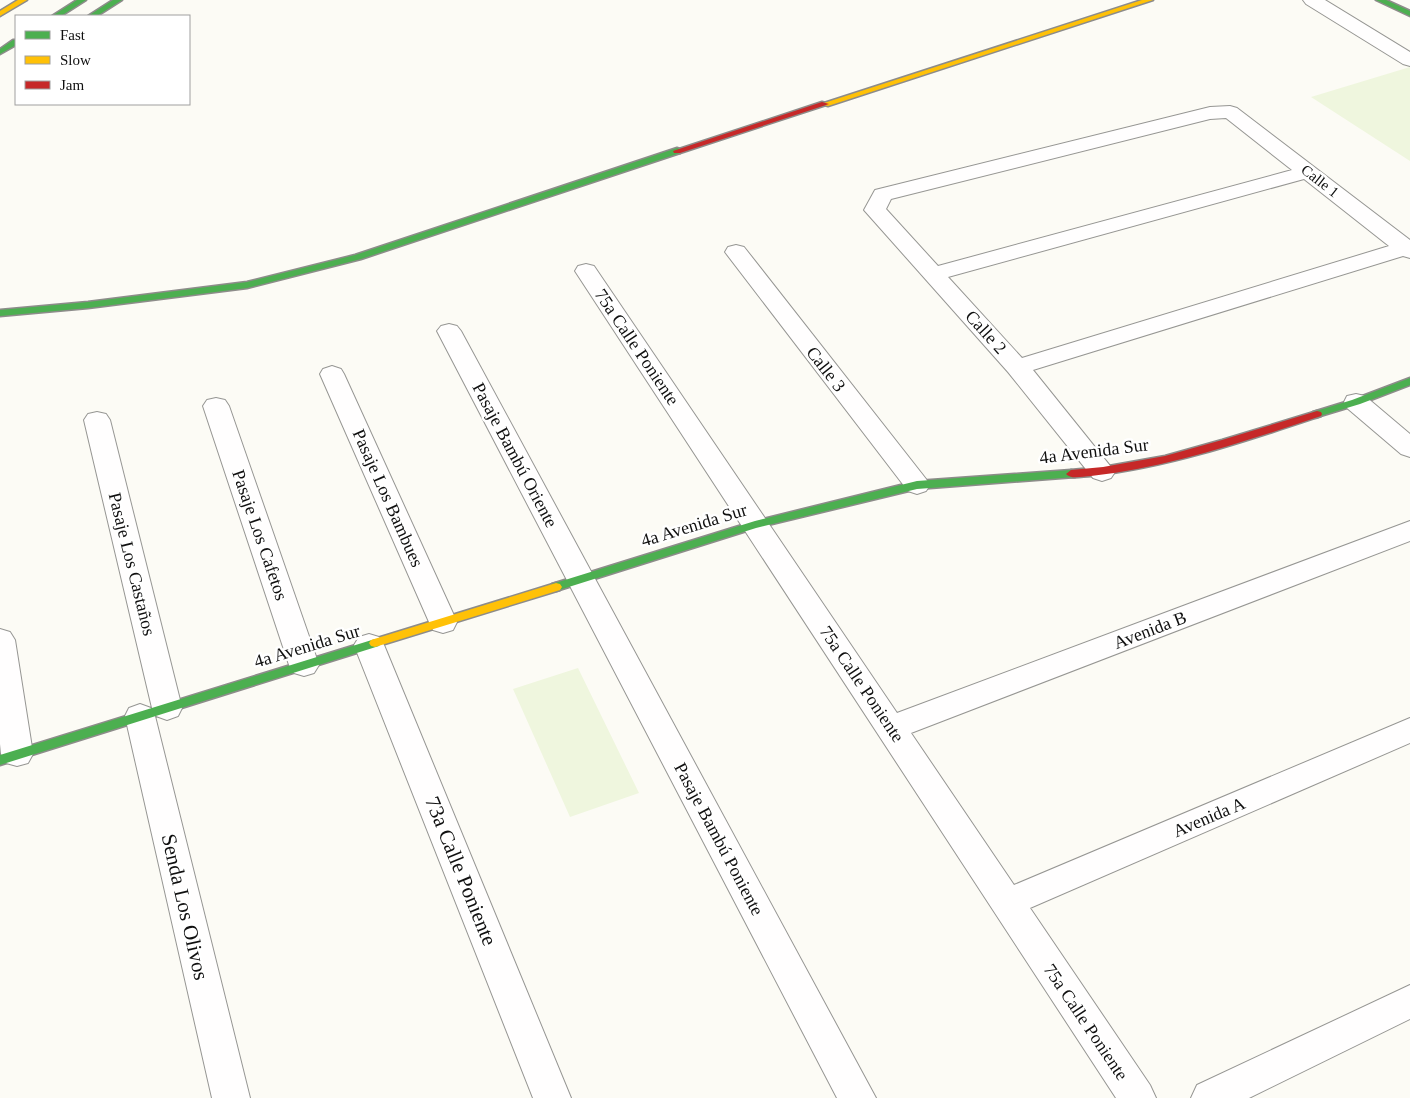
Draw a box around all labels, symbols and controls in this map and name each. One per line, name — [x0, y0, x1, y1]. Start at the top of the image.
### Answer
legend — [15, 15, 190, 105]
text: Fast — [60, 27, 86, 43]
text: Slow — [60, 52, 91, 68]
text: Jam — [60, 77, 84, 93]
street label: Calle 1 — [1298, 161, 1342, 201]
street label: 75a Calle Poniente — [591, 285, 683, 409]
street label: Calle 2 — [961, 306, 1011, 358]
street label: Calle 3 — [802, 343, 850, 395]
street label: Pasaje Bambú Oriente — [468, 379, 562, 531]
street label: Pasaje Los Bambues — [349, 426, 427, 570]
street label: 4a Avenida Sur — [1038, 434, 1150, 468]
street label: Pasaje Los Cafetos — [228, 467, 292, 603]
street label: Pasaje Los Castaños — [105, 490, 159, 638]
street label: 4a Avenida Sur — [639, 499, 749, 551]
street label: Avenida B — [1111, 607, 1189, 653]
street label: 4a Avenida Sur — [252, 620, 362, 672]
street label: 75a Calle Poniente — [816, 622, 908, 746]
street label: Pasaje Bambú Poniente — [670, 759, 768, 919]
street label: 73a Calle Poniente — [420, 793, 502, 949]
street label: Avenida A — [1170, 793, 1248, 841]
street label: Senda Los Olivos — [157, 832, 213, 982]
street label: 75a Calle Poniente — [1040, 960, 1132, 1084]

